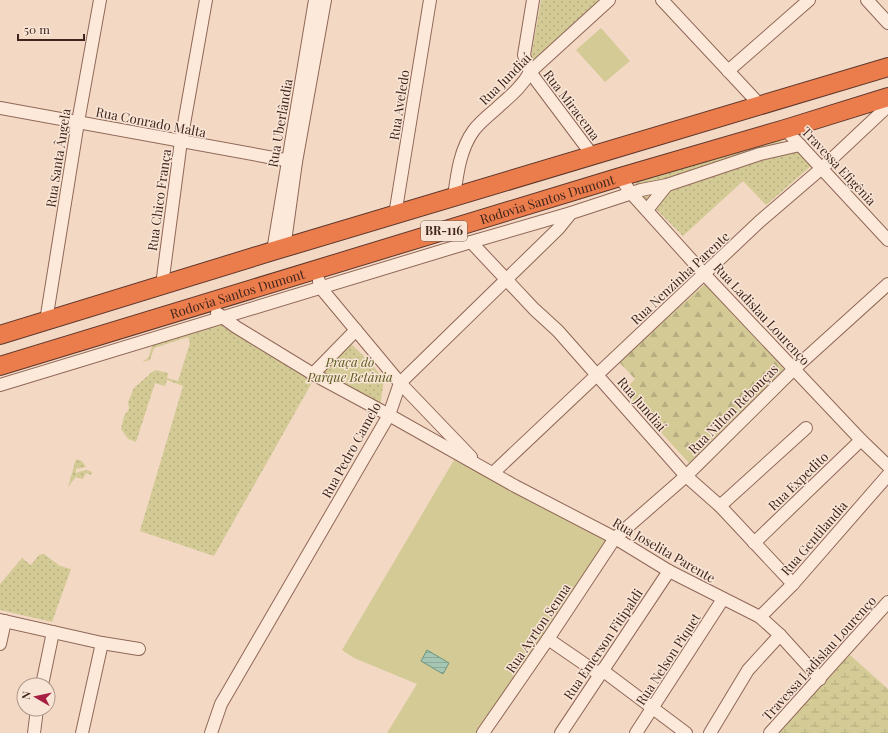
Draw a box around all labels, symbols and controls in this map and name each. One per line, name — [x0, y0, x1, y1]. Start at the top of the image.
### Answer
scale bar — [18, 16, 84, 42]
text: 50 m — [24, 21, 50, 37]
street label: Rua Jundiaí — [475, 49, 534, 108]
street label: Rua Miracema — [540, 66, 605, 144]
street label: Rua Aveledo — [385, 69, 412, 141]
street label: Rua Uberlândia — [263, 77, 296, 168]
street label: Rua Conrado Malta — [94, 102, 208, 141]
street label: Rua Santa Ângela — [41, 107, 74, 209]
street label: Travessa Efigênia — [799, 123, 881, 209]
street label: Rua Chico França — [143, 147, 174, 252]
street label: Rodovia Santos Dumont — [478, 170, 617, 227]
road number: BR-116 — [421, 221, 467, 241]
street label: Rua Nenzinha Parente — [627, 227, 733, 328]
street label: Rua Ladislau Lourenço — [711, 259, 814, 368]
street label: Rodovia Santos Dumont — [168, 265, 307, 322]
park label: Praça do Parque Betânia — [306, 353, 393, 385]
street label: Rua Nilton Rebouças — [684, 360, 781, 457]
street label: Rua Jundiaí — [614, 373, 671, 434]
street label: Rua Pedro Camelo — [317, 399, 384, 501]
street label: Rua Expedito — [764, 448, 831, 514]
street label: Rua Gentilandia — [777, 497, 851, 578]
street label: Rua Joselita Parente — [610, 513, 719, 586]
street label: Rua Ayrton Senna — [501, 579, 574, 676]
street label: Rua Emerson Fitipaldi — [559, 585, 646, 702]
street label: Travessa Ladislau Lourenço — [758, 592, 879, 724]
street label: Rua Nelson Piquet — [632, 609, 704, 708]
north arrow — [16, 677, 56, 717]
text: N — [18, 690, 34, 700]

